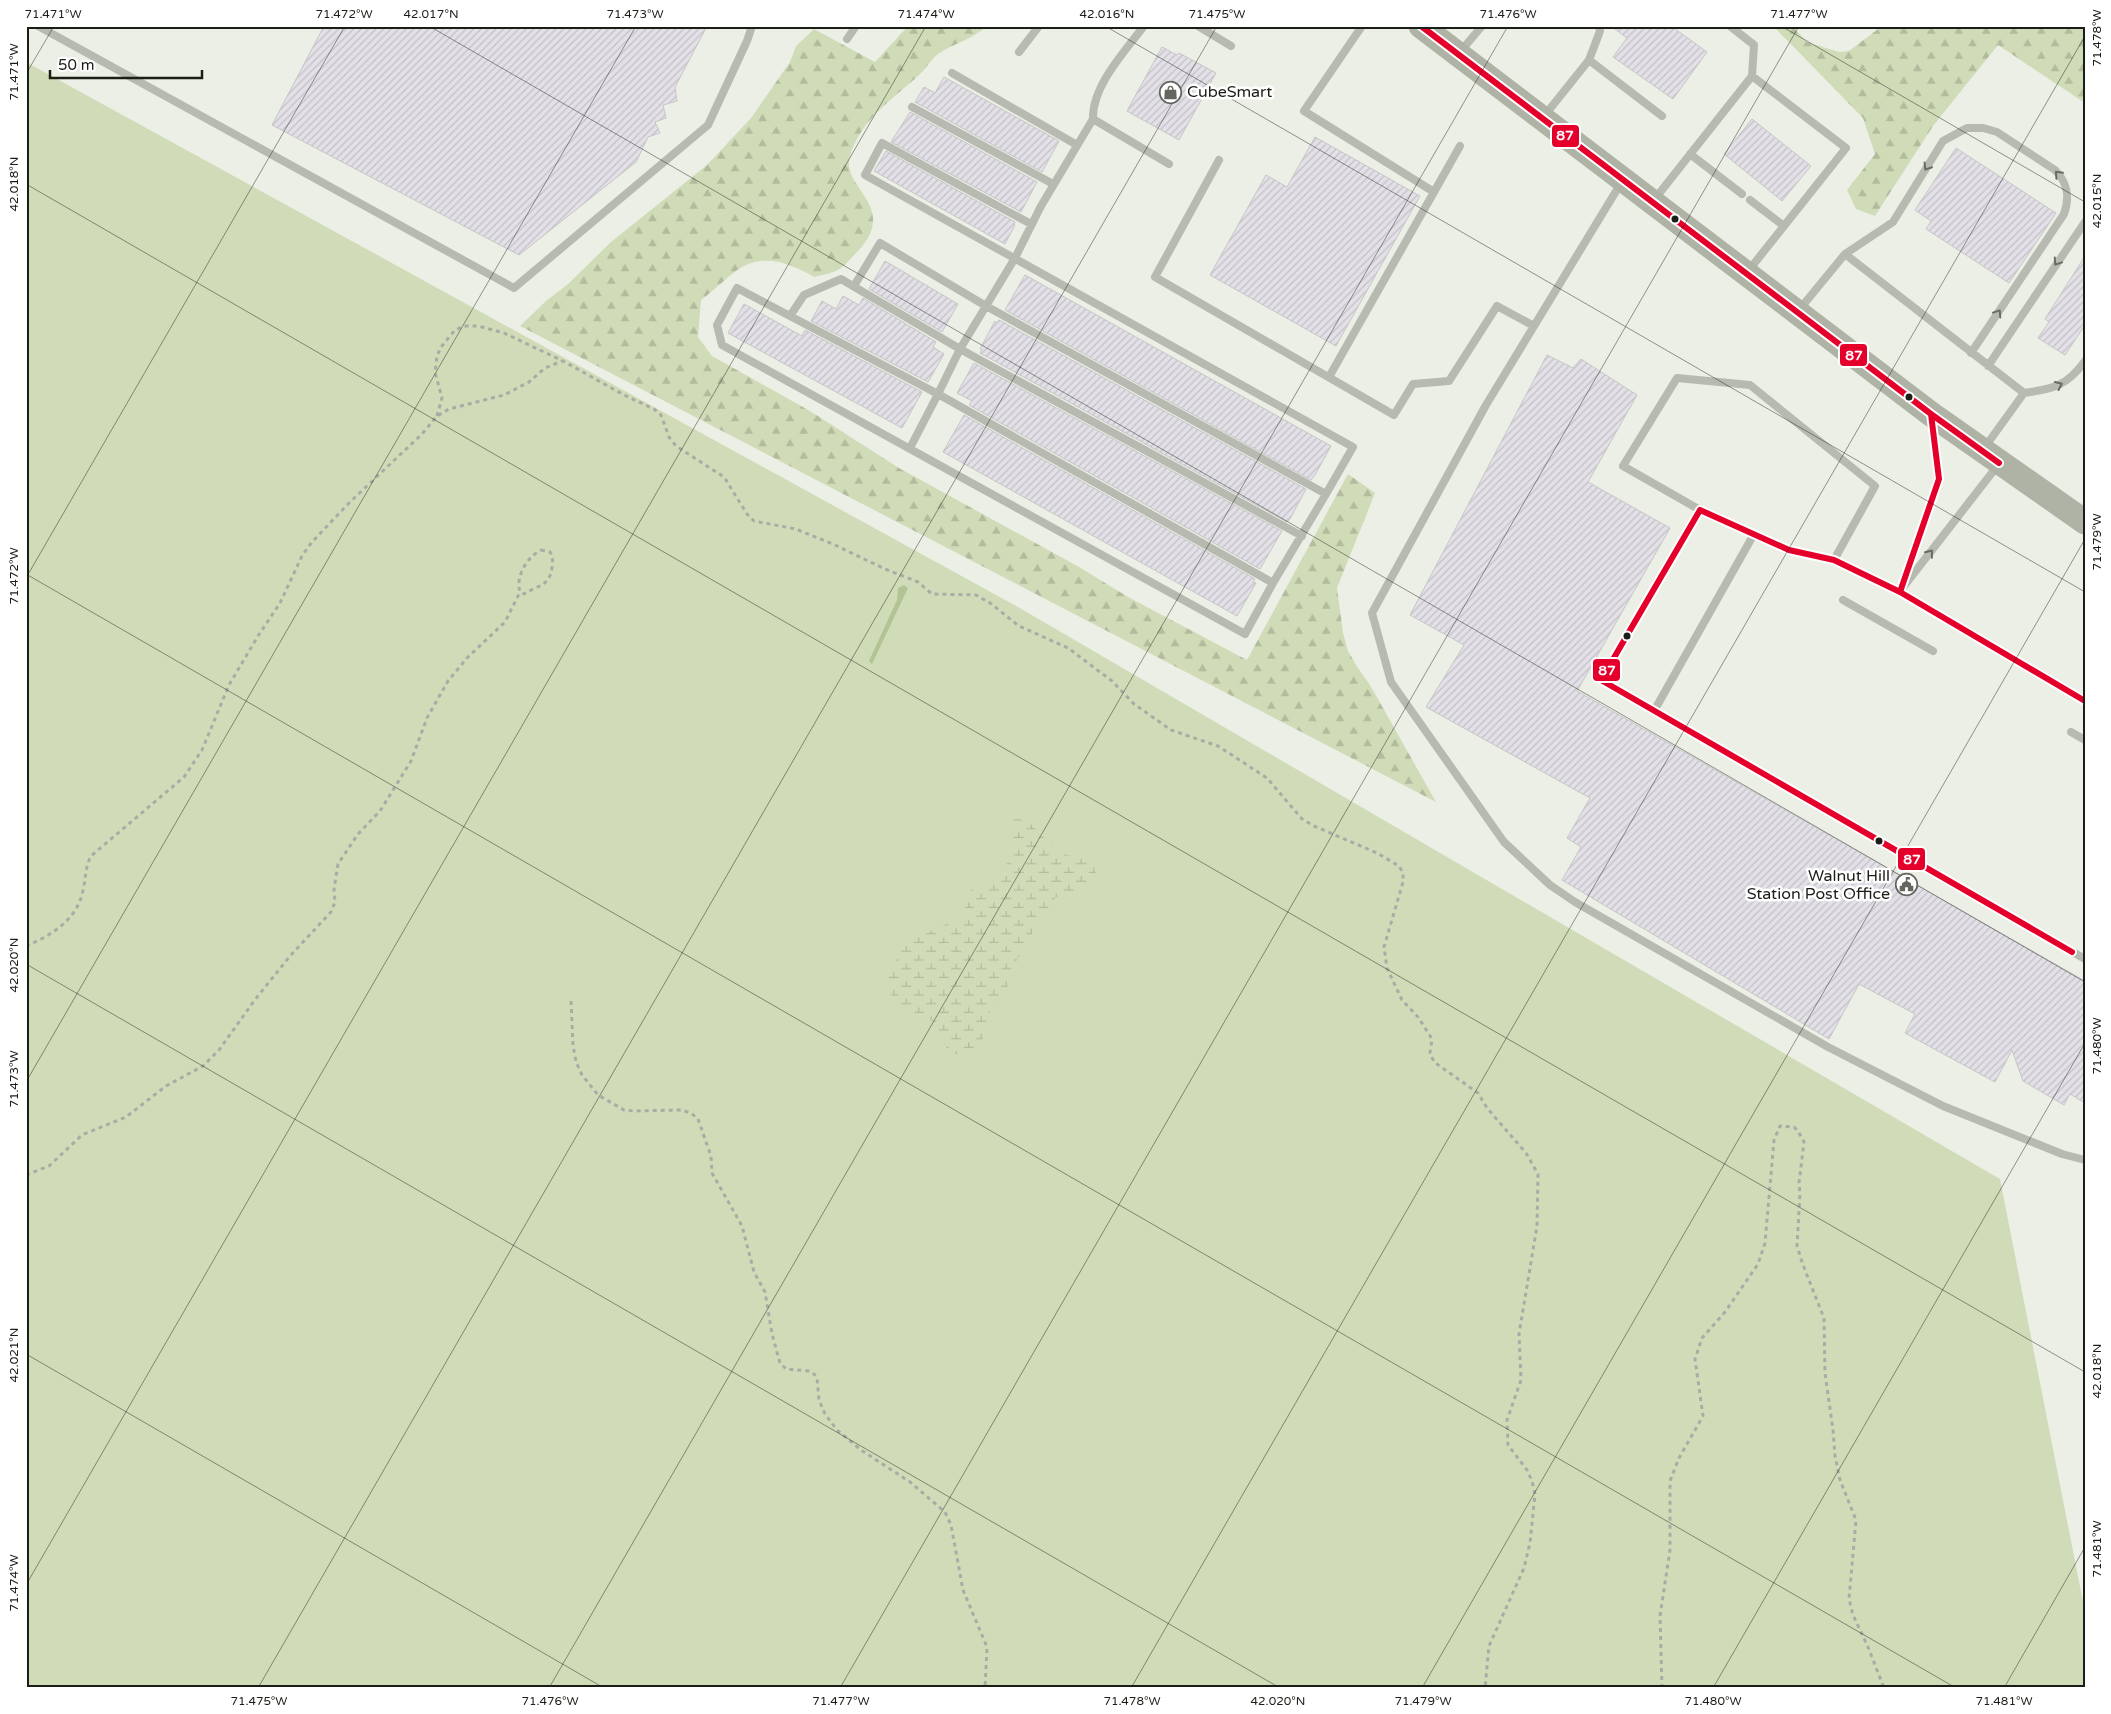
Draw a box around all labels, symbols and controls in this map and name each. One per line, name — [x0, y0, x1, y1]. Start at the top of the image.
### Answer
text: 71.471°W — [24, 7, 82, 21]
text: 71.472°W — [315, 7, 373, 21]
text: 42.017°N — [403, 7, 459, 21]
text: 71.473°W — [606, 7, 664, 21]
text: 71.474°W — [897, 7, 955, 21]
text: 42.016°N — [1080, 7, 1134, 21]
text: 71.475°W — [1189, 7, 1246, 21]
text: 71.476°W — [1479, 7, 1537, 21]
text: 71.477°W — [1770, 7, 1828, 21]
text: 71.478°W — [2090, 9, 2104, 67]
text: 71.471°W — [7, 43, 21, 101]
scale bar — [50, 48, 202, 80]
text: 50 m — [58, 56, 95, 74]
shop icon: CubeSmart — [1159, 80, 1183, 104]
place label: CubeSmart — [1187, 82, 1272, 102]
line badge: 87 — [1551, 124, 1580, 148]
text: 87 — [1556, 127, 1574, 144]
text: 42.018°N — [7, 157, 21, 211]
one-way arrow — [1923, 162, 1933, 171]
one-way arrow — [2054, 171, 2063, 180]
text: 42.015°N — [2090, 174, 2104, 228]
unlabelled marker — [1670, 214, 1680, 224]
one-way arrow — [2054, 256, 2063, 266]
one-way arrow — [1992, 309, 2001, 318]
line badge: 87 — [1839, 343, 1868, 367]
text: 87 — [1845, 347, 1863, 364]
one-way arrow — [2053, 381, 2062, 391]
unlabelled marker — [1904, 392, 1914, 402]
text: 71.479°W — [2090, 513, 2104, 571]
text: 71.472°W — [7, 547, 21, 605]
one-way arrow — [1924, 550, 1932, 559]
unlabelled marker — [1622, 631, 1632, 641]
line badge: 87 — [1592, 658, 1621, 682]
text: 87 — [1598, 662, 1616, 679]
unlabelled marker — [1874, 836, 1884, 846]
line badge: 87 — [1897, 847, 1926, 871]
text: 87 — [1903, 851, 1921, 868]
place label: Walnut Hill Station Post Office — [1747, 866, 1890, 904]
public building icon: Walnut Hill Station Post Office — [1894, 873, 1918, 897]
text: 42.020°N — [7, 938, 21, 992]
text: 71.480°W — [2090, 1017, 2104, 1075]
text: 71.473°W — [7, 1050, 21, 1108]
text: 42.021°N — [7, 1328, 21, 1382]
text: 42.018°N — [2090, 1344, 2104, 1398]
text: 71.481°W — [2090, 1520, 2104, 1578]
text: 71.474°W — [7, 1554, 21, 1612]
text: 71.475°W — [231, 1694, 288, 1708]
text: 71.476°W — [521, 1694, 579, 1708]
text: 71.477°W — [812, 1694, 870, 1708]
text: 71.478°W — [1103, 1694, 1161, 1708]
text: 42.020°N — [1251, 1694, 1305, 1708]
text: 71.479°W — [1394, 1694, 1452, 1708]
text: 71.480°W — [1684, 1694, 1742, 1708]
text: 71.481°W — [1975, 1694, 2033, 1708]

